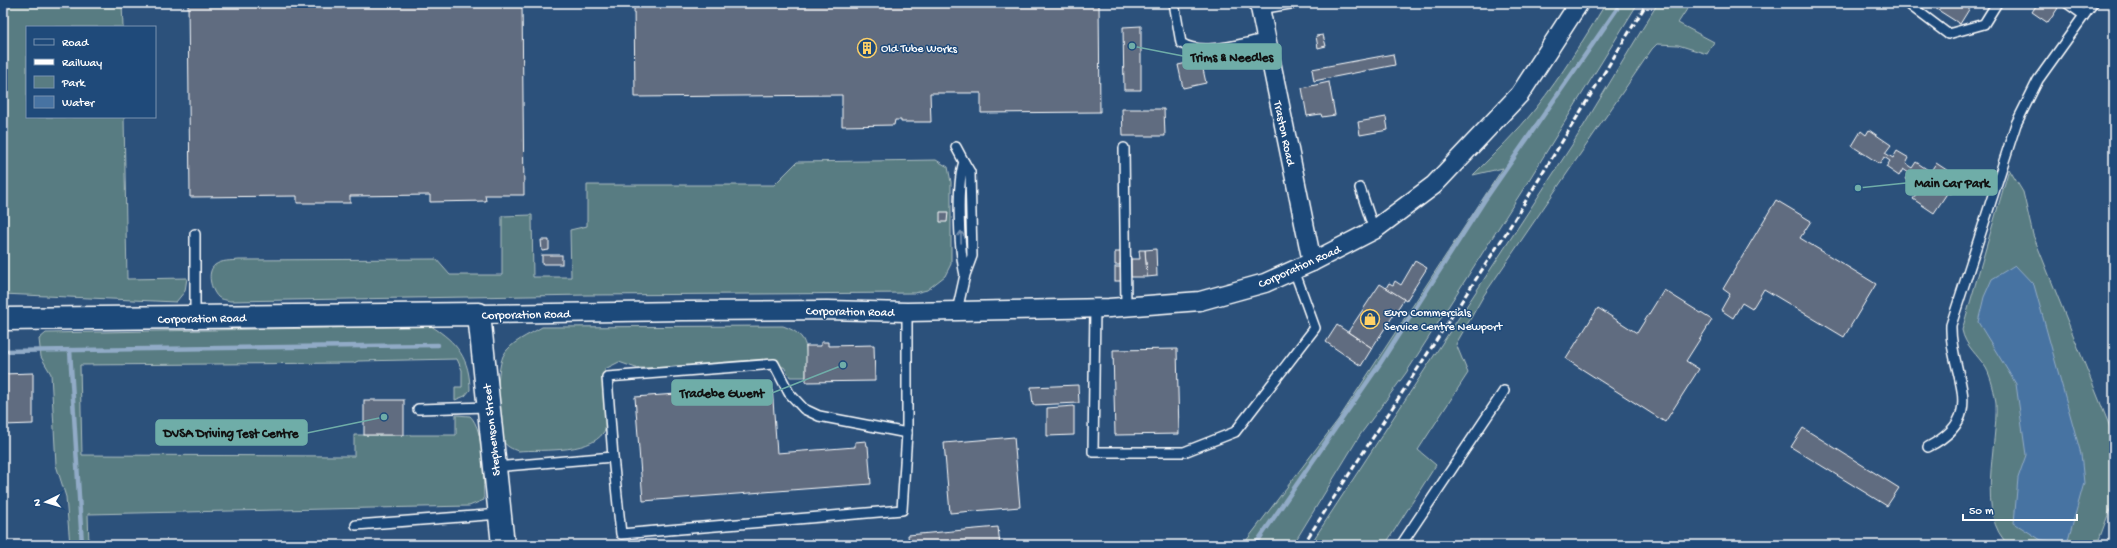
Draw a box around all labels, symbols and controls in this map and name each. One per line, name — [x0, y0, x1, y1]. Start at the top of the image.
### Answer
legend — [26, 26, 156, 118]
text: Road — [62, 37, 89, 51]
building icon: Old Tube Works — [856, 37, 878, 59]
place label: Old Tube Works — [881, 43, 957, 57]
callout: Trims & Needles — [1183, 44, 1281, 69]
text: Trims & Needles — [1190, 51, 1274, 66]
text: Railway — [62, 57, 102, 71]
text: Park — [61, 77, 87, 91]
text: Water — [62, 97, 96, 111]
street label: Traston Road — [1269, 99, 1297, 168]
callout: Main Car Park — [1906, 170, 1997, 195]
text: Main Car Park — [1914, 177, 1992, 192]
one-way arrow — [957, 231, 964, 244]
street label: Corporation Road — [1257, 243, 1344, 292]
street label: Corporation Road — [806, 305, 895, 321]
place label: Euro Commercials Service Centre Newport — [1384, 307, 1503, 335]
street label: Corporation Road — [482, 308, 571, 324]
shop icon: Euro Commercials Service Centre Newport — [1359, 308, 1381, 330]
street label: Corporation Road — [158, 312, 247, 328]
callout: Tradebe Gwent — [672, 380, 772, 405]
street label: Stephenson Street — [481, 382, 505, 476]
text: Tradebe Gwent — [679, 387, 766, 402]
callout: DVSA Driving Test Centre — [156, 420, 307, 445]
text: DVSA Driving Test Centre — [162, 427, 300, 442]
north arrow — [26, 482, 66, 522]
scale bar — [1963, 496, 2077, 522]
text: N — [32, 499, 44, 507]
text: 50 m — [1969, 505, 1994, 519]

